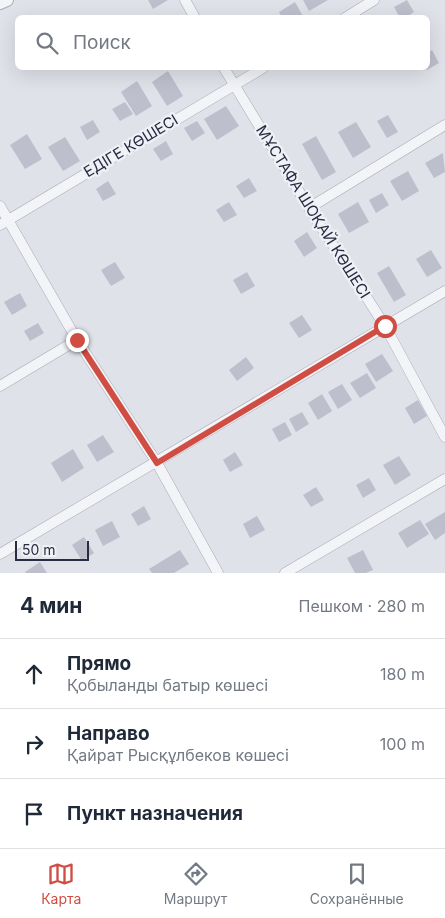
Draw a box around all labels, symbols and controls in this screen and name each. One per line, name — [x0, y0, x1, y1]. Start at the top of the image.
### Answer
search box — [15, 15, 430, 70]
icon: search — [33, 29, 61, 57]
text: Поиск — [73, 31, 131, 54]
street label: ЕДІГЕ КӨШЕСІ — [80, 110, 181, 181]
street label: МҰСТАФА ШОҚАЙ КӨШЕСІ — [252, 122, 375, 302]
route start — [374, 315, 397, 338]
route end — [66, 329, 89, 352]
scale bar — [15, 538, 89, 561]
text: 50 m — [22, 541, 56, 558]
text: 4 мин — [20, 593, 82, 618]
text: Пешком · 280 m — [299, 596, 425, 616]
text: Прямо — [67, 652, 131, 675]
icon: ahead — [20, 660, 48, 688]
text: 180 m — [380, 664, 425, 684]
text: Қобыланды батыр көшесі — [67, 675, 268, 695]
text: Направо — [67, 722, 150, 745]
icon: right — [20, 730, 48, 758]
text: 100 m — [380, 734, 425, 754]
text: Қайрат Рысқұлбеков көшесі — [67, 745, 289, 765]
icon: arrive — [20, 800, 48, 828]
text: Пункт назначения — [67, 802, 243, 825]
tab: Карта — [41, 860, 81, 907]
tab: Маршрут — [164, 860, 227, 907]
tab: Сохранённые — [310, 860, 404, 907]

